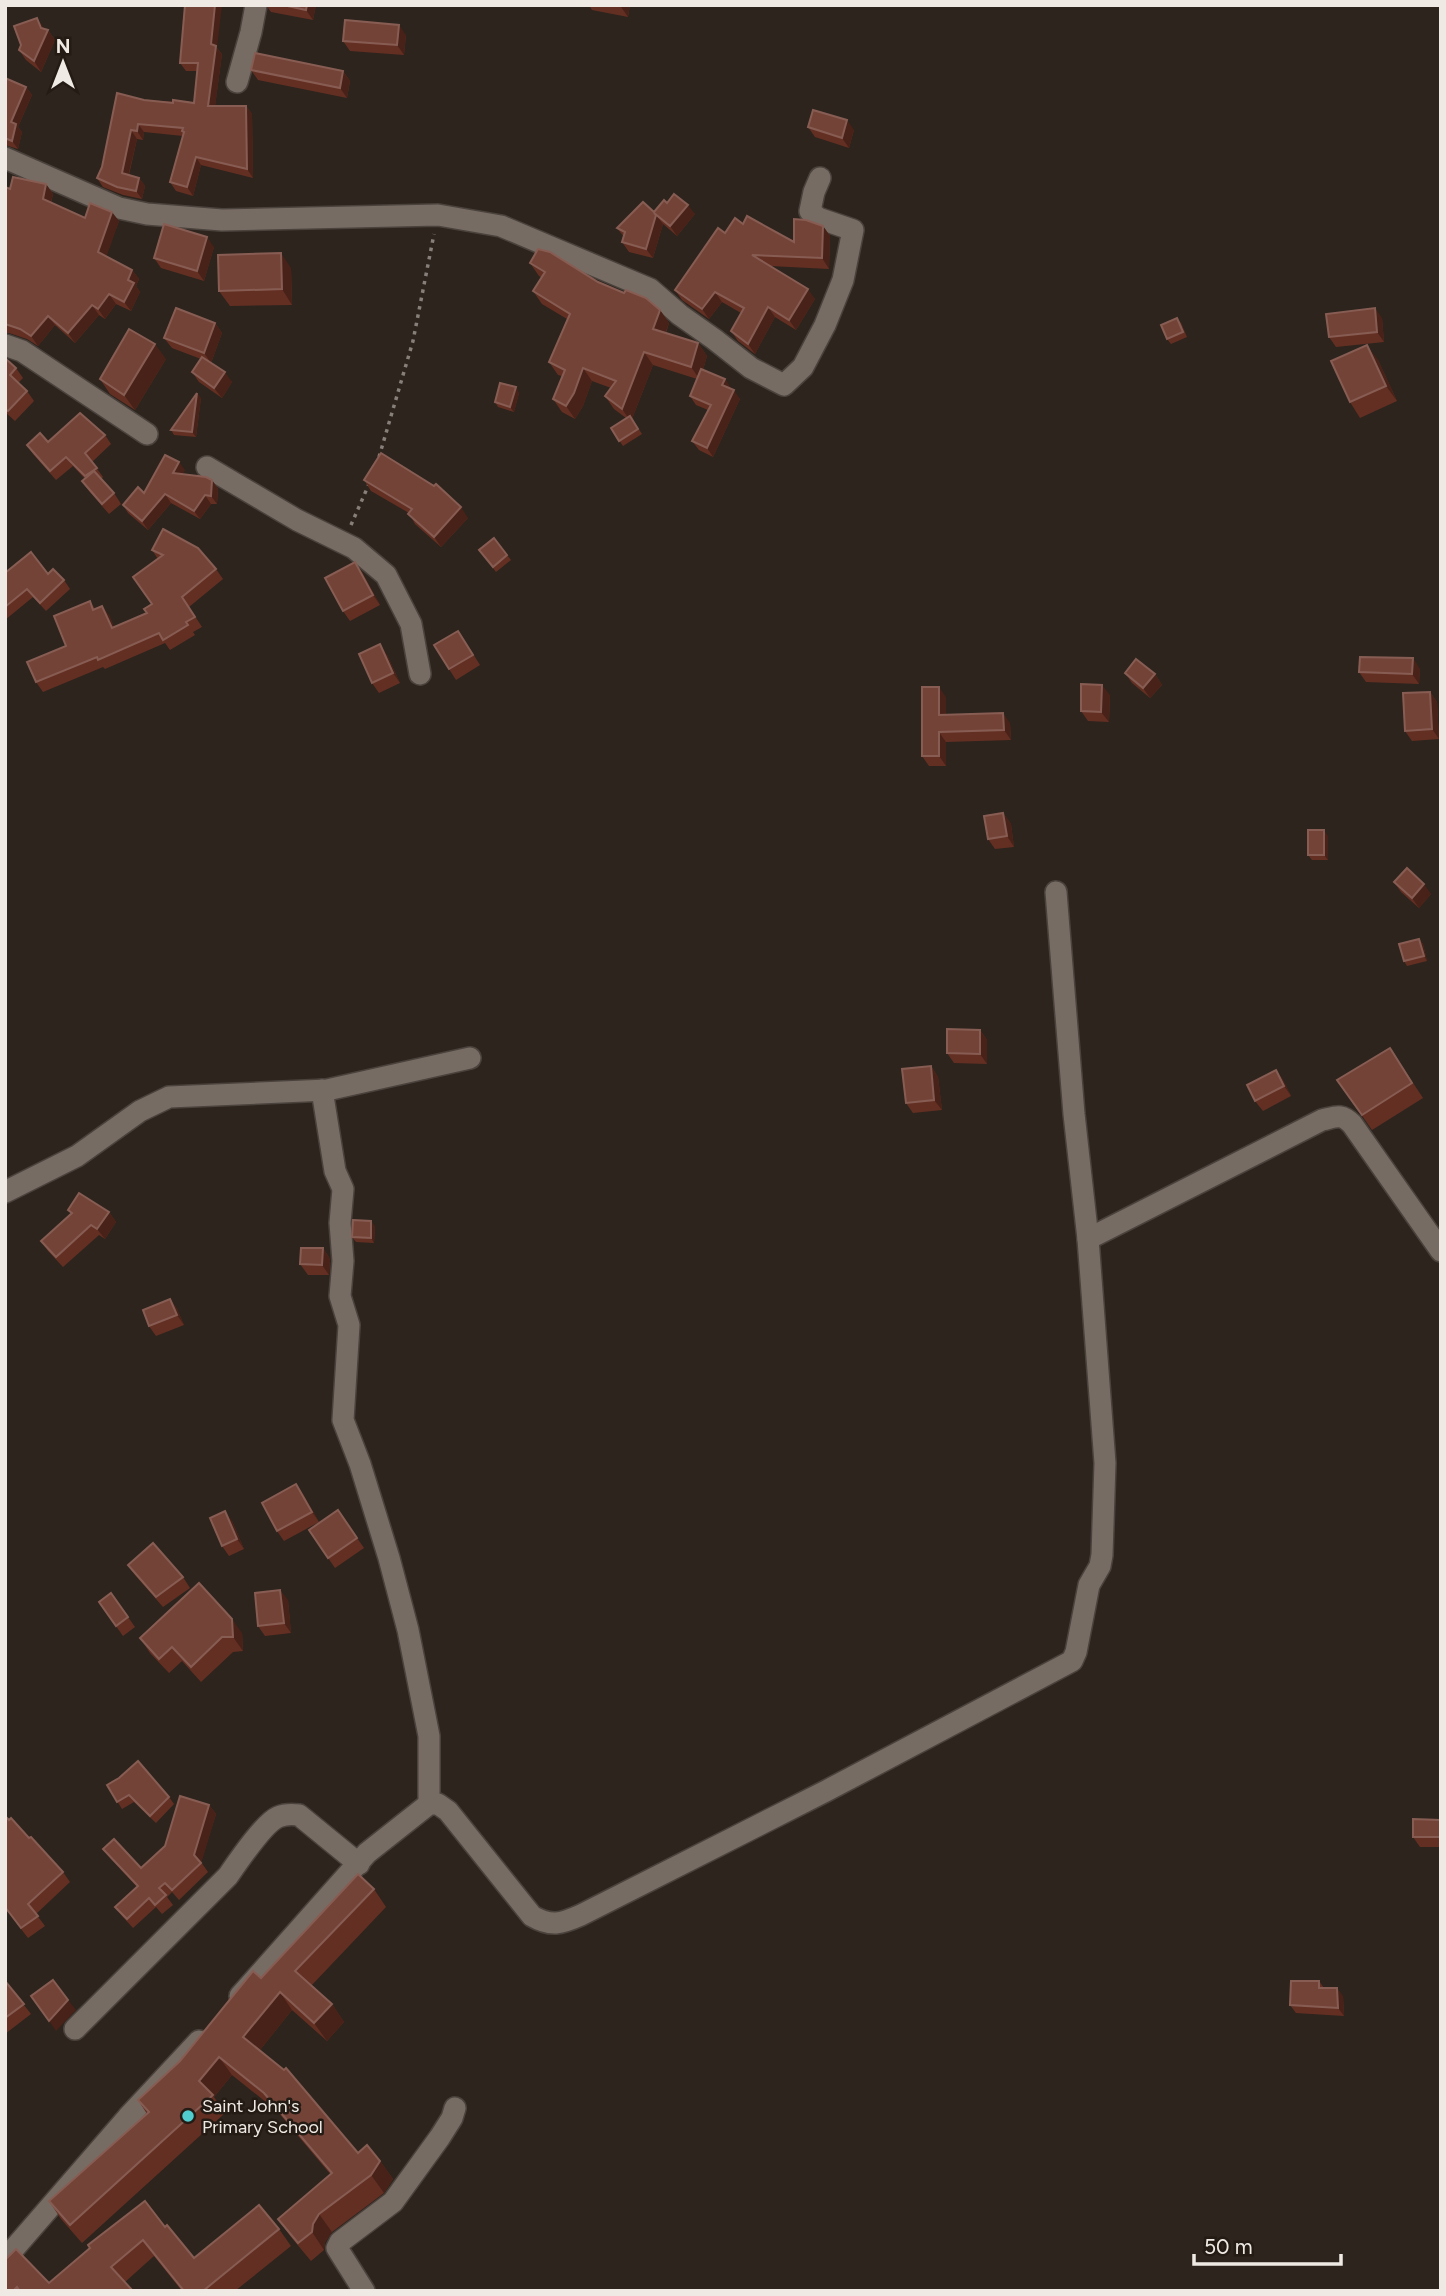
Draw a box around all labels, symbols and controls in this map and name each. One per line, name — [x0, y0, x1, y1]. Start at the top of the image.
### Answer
north arrow — [28, 28, 98, 98]
text: N — [56, 35, 70, 58]
place label: Saint John's Primary School — [202, 2095, 323, 2138]
marker: Saint John's Primary School — [180, 2108, 196, 2124]
scale bar — [1194, 2222, 1341, 2266]
text: 50 m — [1204, 2234, 1253, 2259]

